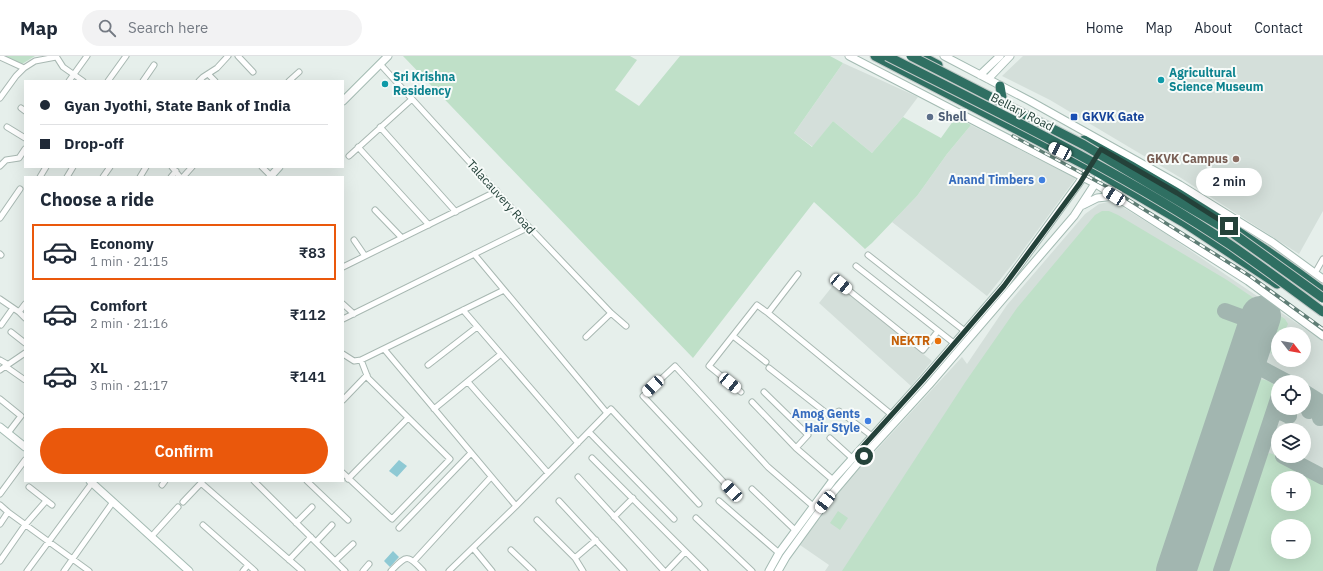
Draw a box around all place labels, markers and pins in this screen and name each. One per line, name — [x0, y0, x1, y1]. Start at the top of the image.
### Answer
place label: Agricultural Science Museum — [1169, 65, 1263, 94]
place label: Sri Krishna Residency — [393, 69, 455, 98]
marker: Agricultural Science Museum — [1156, 75, 1166, 85]
marker: Sri Krishna Residency — [380, 79, 390, 89]
place label: Shell — [938, 109, 967, 124]
place label: GKVK Gate — [1082, 109, 1145, 124]
marker: Shell — [925, 112, 935, 122]
marker: GKVK Gate — [1069, 112, 1079, 122]
place label: GKVK Campus — [1146, 151, 1228, 166]
marker: GKVK Campus — [1231, 154, 1241, 164]
place label: Anand Timbers — [948, 172, 1034, 187]
marker: Anand Timbers — [1037, 175, 1047, 185]
place label: NEKTR — [891, 333, 930, 348]
marker: NEKTR — [933, 336, 943, 346]
place label: Amog Gents Hair Style — [792, 406, 860, 435]
marker: Amog Gents Hair Style — [863, 416, 873, 426]

